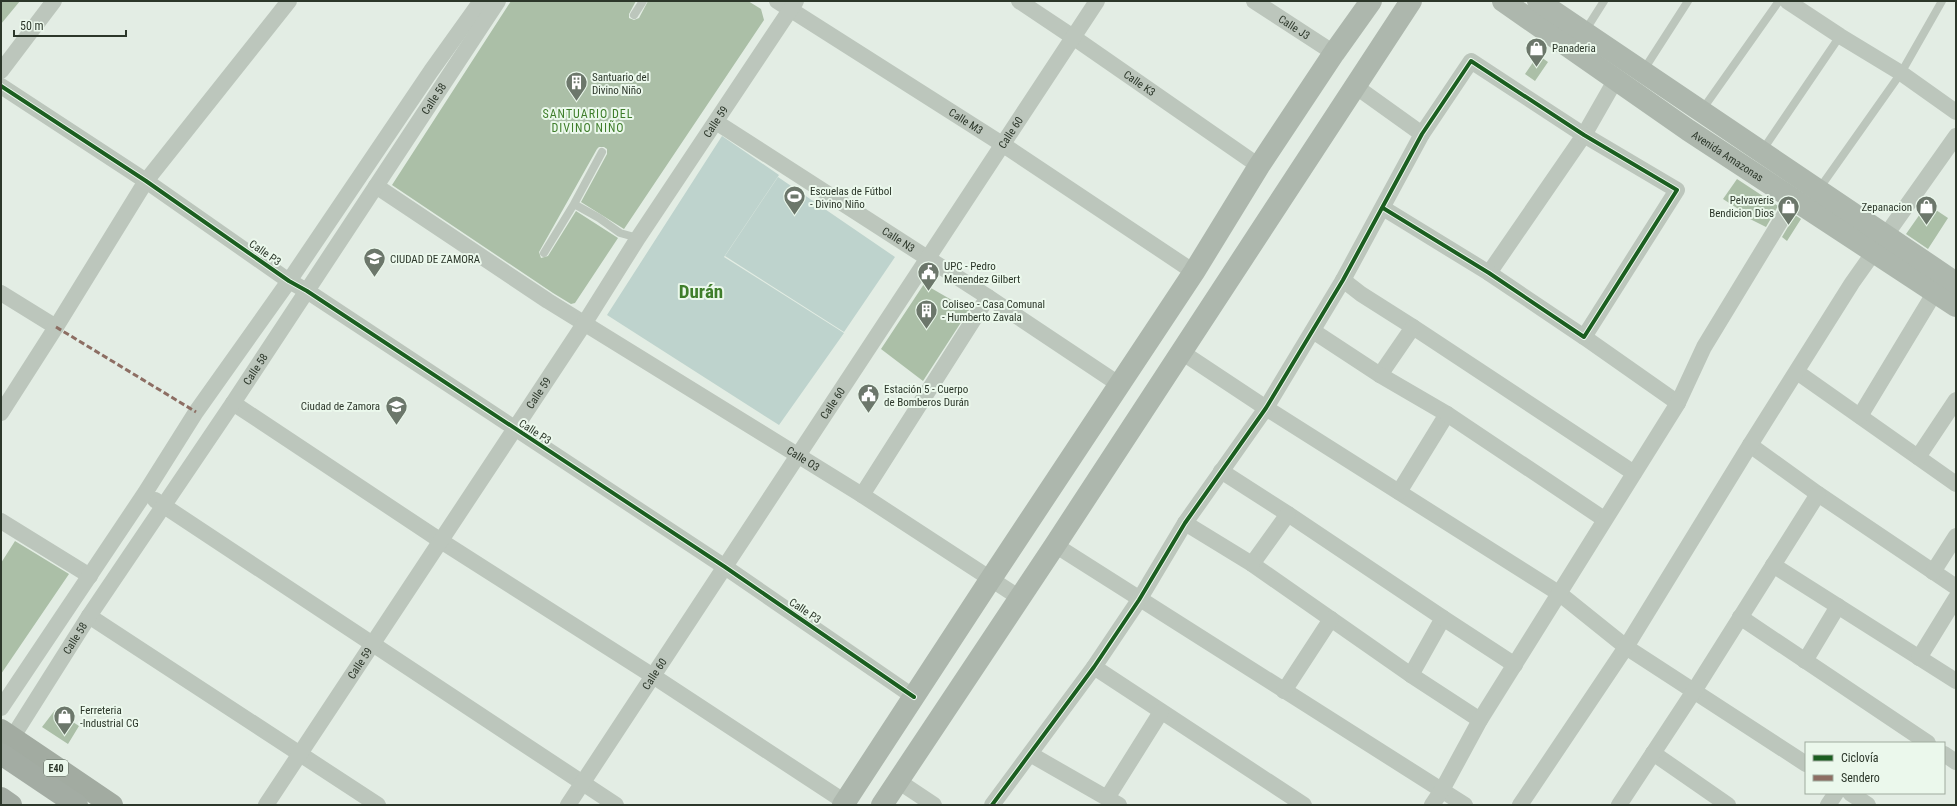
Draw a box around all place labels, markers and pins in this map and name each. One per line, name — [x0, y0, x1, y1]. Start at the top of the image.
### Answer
shop icon: Panaderia — [1523, 35, 1549, 68]
place label: Panaderia — [1552, 42, 1596, 55]
building icon: Santuario del Divino Niño — [564, 70, 590, 103]
place label: Santuario del Divino Niño — [592, 71, 649, 97]
sports icon: Escuelas de Fútbol - Divino Niño — [781, 184, 807, 217]
place label: Escuelas de Fútbol - Divino Niño — [810, 185, 892, 211]
shop icon: Pelvaveris Bendicion Dios — [1776, 193, 1802, 226]
place label: Pelvaveris Bendicion Dios — [1709, 194, 1774, 220]
shop icon: Zepanacion — [1914, 194, 1940, 227]
place label: Zepanacion — [1861, 201, 1912, 214]
school or university icon: CIUDAD DE ZAMORA — [361, 246, 387, 279]
place label: CIUDAD DE ZAMORA — [390, 253, 481, 266]
public building icon: UPC - Pedro Menendez Gilbert — [915, 259, 941, 292]
place label: UPC - Pedro Menendez Gilbert — [944, 260, 1020, 286]
building icon: Coliseo - Casa Comunal - Humberto Zavala — [913, 297, 939, 330]
place label: Coliseo - Casa Comunal - Humberto Zavala — [942, 298, 1045, 324]
public building icon: Estación 5 - Cuerpo de Bomberos Durán — [856, 382, 882, 415]
place label: Estación 5 - Cuerpo de Bomberos Durán — [884, 383, 969, 409]
school or university icon: Ciudad de Zamora — [383, 393, 409, 426]
place label: Ciudad de Zamora — [301, 400, 380, 413]
shop icon: Ferreteria -Industrial CG — [51, 703, 77, 736]
place label: Ferreteria -Industrial CG — [80, 704, 139, 730]

